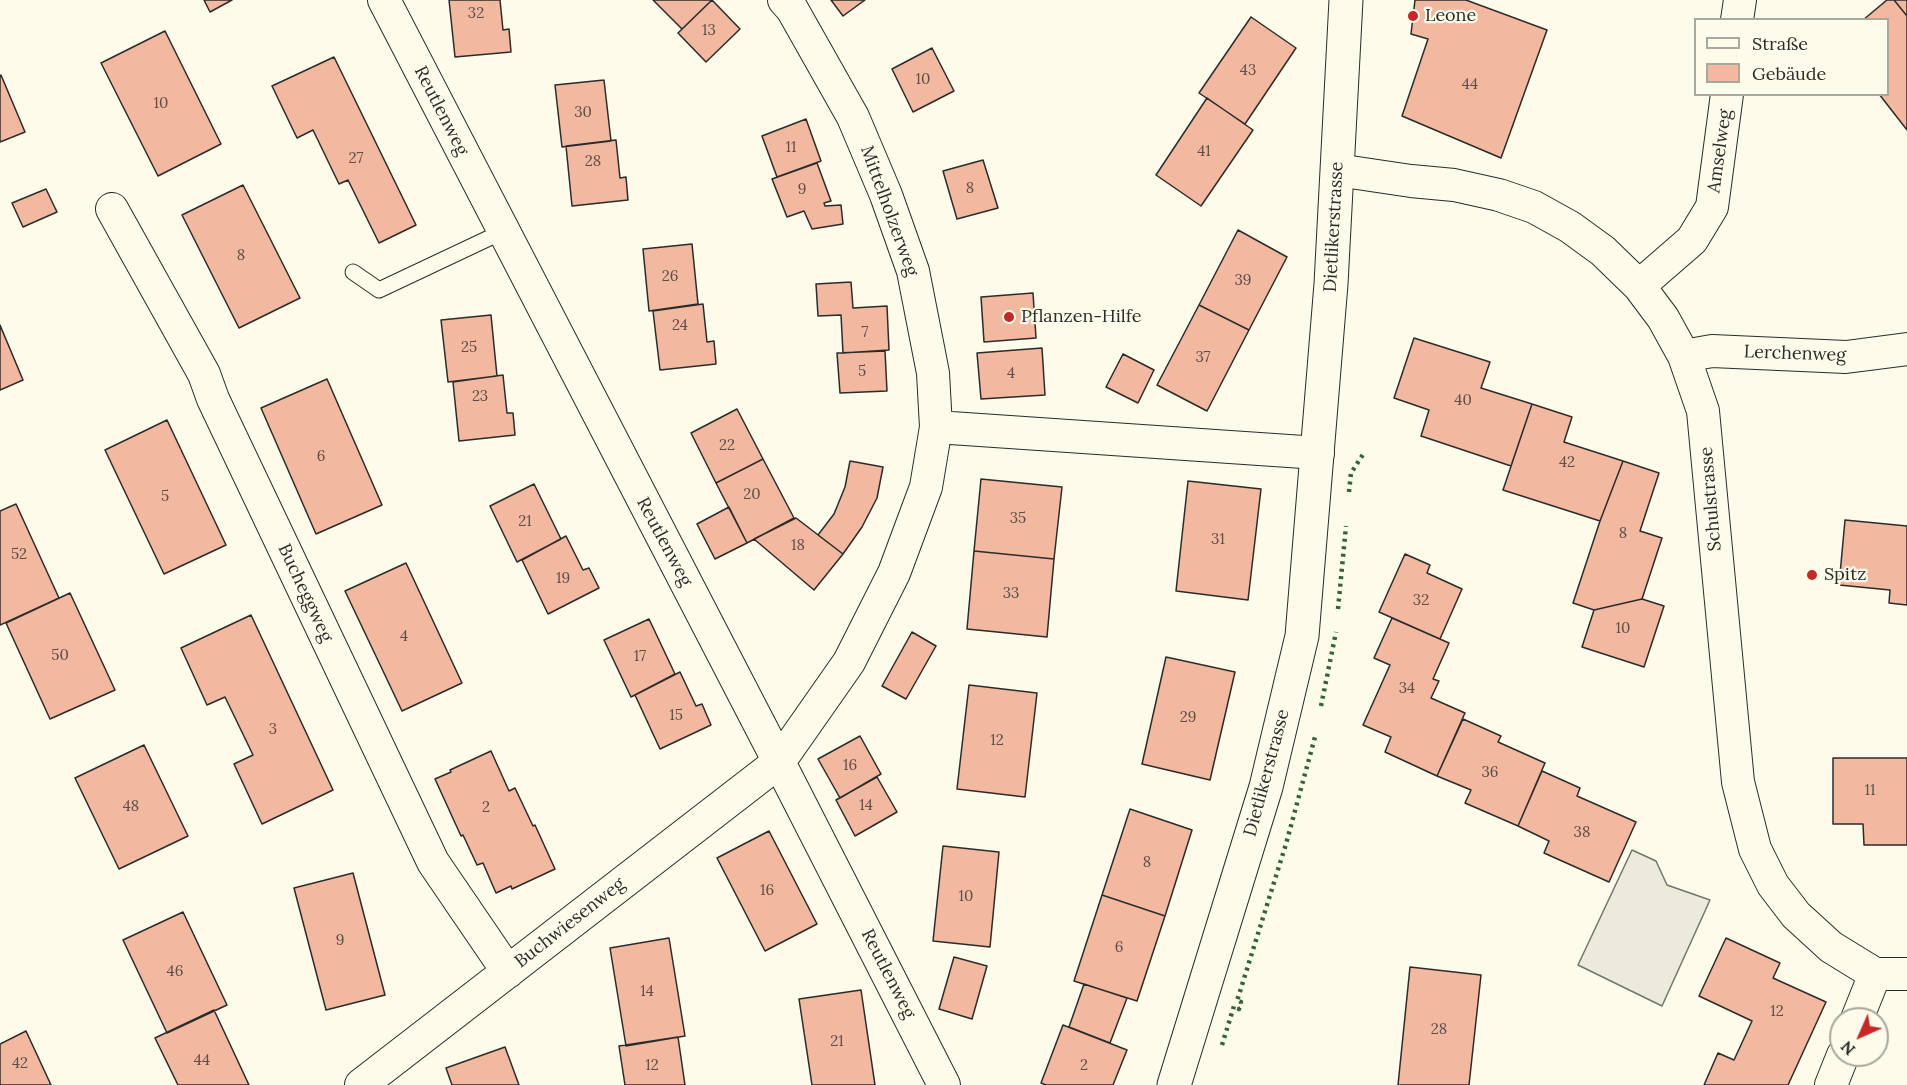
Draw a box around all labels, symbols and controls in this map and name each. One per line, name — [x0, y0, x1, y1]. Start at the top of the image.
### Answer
house number: 32 — [468, 5, 484, 23]
place label: Leone — [1425, 5, 1476, 27]
marker: Leone — [1406, 9, 1420, 23]
legend — [1694, 18, 1889, 96]
house number: 13 — [702, 22, 716, 40]
text: Straße — [1752, 32, 1808, 55]
house number: 43 — [1240, 62, 1256, 80]
text: Gebäude — [1752, 62, 1826, 85]
street label: Reutlenweg — [409, 63, 473, 159]
house number: 10 — [916, 71, 930, 89]
house number: 44 — [1462, 76, 1478, 94]
house number: 10 — [154, 95, 168, 113]
house number: 30 — [574, 104, 592, 122]
street label: Amselweg — [1703, 108, 1737, 194]
house number: 11 — [786, 139, 796, 157]
street label: Mittelholzerweg — [855, 143, 923, 279]
house number: 41 — [1197, 143, 1211, 161]
house number: 27 — [349, 150, 363, 168]
house number: 28 — [585, 153, 601, 171]
street label: Dietlikerstrasse — [1320, 161, 1348, 293]
house number: 8 — [966, 180, 974, 198]
house number: 9 — [798, 181, 806, 199]
house number: 8 — [237, 247, 245, 265]
house number: 26 — [662, 268, 678, 286]
house number: 39 — [1234, 272, 1252, 290]
place label: Pflanzen-Hilfe — [1021, 306, 1141, 328]
marker: Pflanzen-Hilfe — [1002, 310, 1016, 324]
house number: 24 — [672, 317, 688, 335]
house number: 7 — [862, 324, 868, 342]
house number: 25 — [461, 339, 477, 357]
street label: Lerchenweg — [1743, 341, 1847, 367]
house number: 37 — [1196, 349, 1210, 367]
house number: 5 — [858, 363, 866, 381]
house number: 4 — [1007, 365, 1015, 383]
house number: 23 — [472, 388, 488, 406]
house number: 40 — [1454, 392, 1472, 410]
house number: 22 — [719, 437, 735, 455]
street label: Schulstrasse — [1696, 446, 1726, 552]
house number: 6 — [317, 448, 325, 466]
house number: 42 — [1559, 454, 1575, 472]
house number: 20 — [743, 486, 761, 504]
house number: 5 — [161, 488, 169, 506]
street label: Reutlenweg — [631, 494, 697, 590]
house number: 35 — [1010, 510, 1026, 528]
house number: 21 — [518, 513, 532, 531]
house number: 8 — [1619, 525, 1627, 543]
house number: 31 — [1211, 531, 1225, 549]
house number: 18 — [791, 537, 805, 555]
street label: Bucheggweg — [273, 540, 337, 646]
house number: 52 — [11, 546, 27, 564]
place label: Spitz — [1824, 564, 1866, 586]
marker: Spitz — [1805, 568, 1819, 582]
house number: 19 — [556, 570, 570, 588]
house number: 33 — [1003, 585, 1019, 603]
house number: 32 — [1413, 592, 1429, 610]
house number: 10 — [1616, 620, 1630, 638]
house number: 4 — [400, 628, 408, 646]
house number: 50 — [51, 647, 69, 665]
house number: 17 — [634, 648, 646, 666]
house number: 34 — [1399, 680, 1415, 698]
house number: 15 — [669, 707, 683, 725]
street label: Dietlikerstrasse — [1240, 707, 1294, 839]
house number: 29 — [1180, 709, 1196, 727]
house number: 3 — [269, 721, 277, 739]
house number: 12 — [990, 732, 1004, 750]
house number: 16 — [843, 757, 857, 775]
house number: 36 — [1481, 764, 1499, 782]
house number: 11 — [1865, 782, 1875, 800]
house number: 14 — [859, 797, 873, 815]
house number: 48 — [123, 798, 139, 816]
house number: 2 — [482, 799, 490, 817]
house number: 38 — [1574, 824, 1590, 842]
house number: 8 — [1143, 854, 1151, 872]
street label: Buchwiesenweg — [511, 873, 629, 973]
house number: 16 — [760, 882, 774, 900]
house number: 10 — [959, 888, 973, 906]
street label: Reutlenweg — [856, 926, 920, 1022]
house number: 9 — [336, 932, 344, 950]
house number: 6 — [1115, 939, 1123, 957]
house number: 46 — [167, 963, 183, 981]
house number: 14 — [640, 983, 654, 1001]
house number: 12 — [1770, 1003, 1784, 1021]
north arrow — [1829, 1007, 1889, 1067]
house number: 28 — [1431, 1021, 1447, 1039]
house number: 21 — [830, 1033, 844, 1051]
text: N — [1836, 1037, 1859, 1060]
house number: 44 — [194, 1052, 210, 1070]
house number: 42 — [12, 1055, 28, 1073]
house number: 12 — [645, 1057, 659, 1075]
house number: 2 — [1080, 1057, 1088, 1075]

